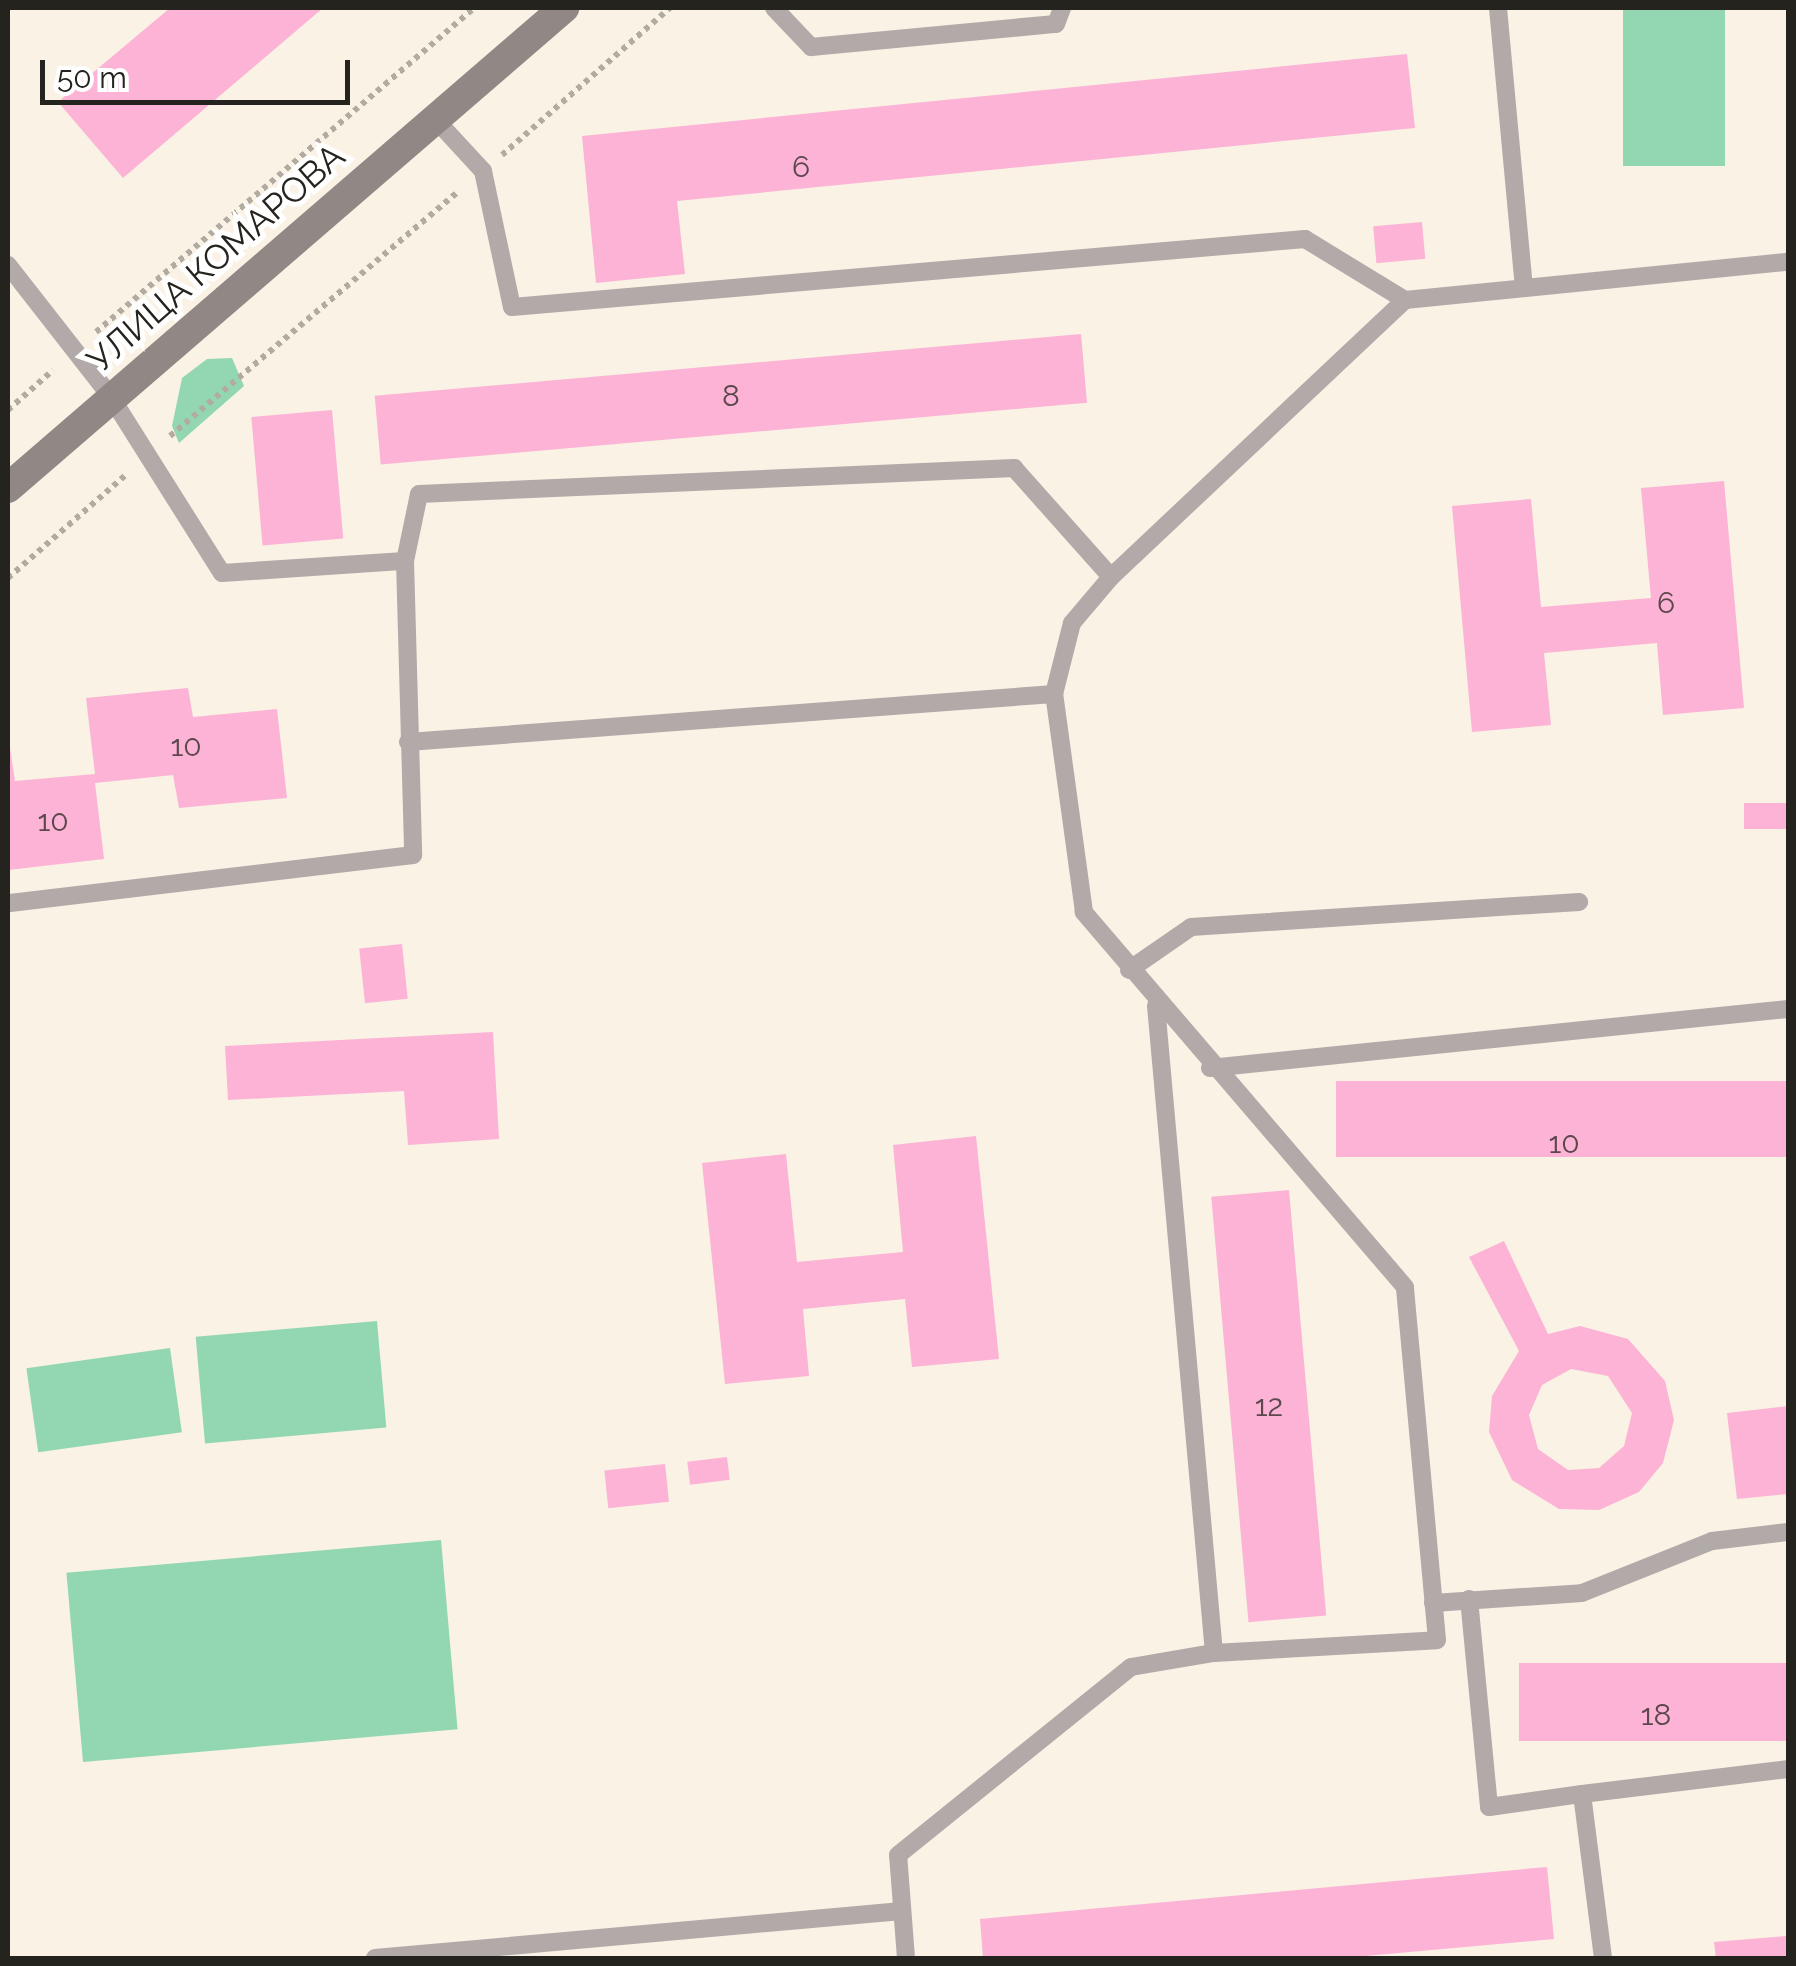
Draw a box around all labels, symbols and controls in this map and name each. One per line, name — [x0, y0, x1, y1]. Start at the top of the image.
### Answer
scale bar — [45, 40, 355, 102]
text: 50 m — [57, 60, 127, 95]
street label: УЛИЦА КОМАРОВА — [79, 135, 353, 381]
house number: 6 — [792, 149, 810, 185]
house number: 8 — [722, 378, 740, 414]
house number: 6 — [1657, 585, 1675, 621]
house number: 10 — [170, 728, 202, 764]
house number: 10 — [37, 803, 69, 839]
house number: 10 — [1548, 1125, 1580, 1161]
house number: 12 — [1255, 1388, 1283, 1424]
house number: 18 — [1641, 1697, 1671, 1733]

